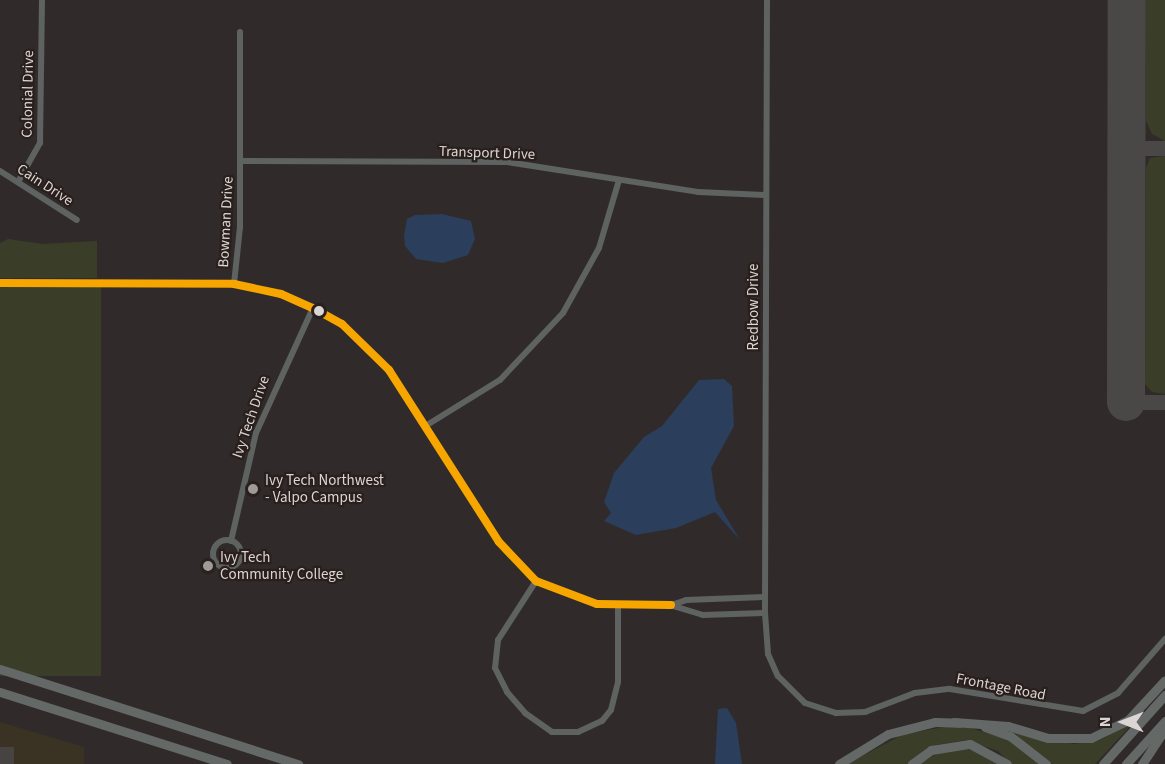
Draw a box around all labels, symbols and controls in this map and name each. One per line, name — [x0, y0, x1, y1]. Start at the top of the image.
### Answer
street label: Colonial Drive — [18, 50, 38, 138]
street label: Transport Drive — [438, 142, 536, 164]
street label: Cain Drive — [13, 160, 77, 210]
street label: Bowman Drive — [215, 176, 237, 268]
street label: Redbow Drive — [745, 264, 763, 350]
unlabelled marker — [313, 305, 325, 317]
street label: Ivy Tech Drive — [228, 373, 274, 461]
place label: Ivy Tech Northwest - Valpo Campus — [265, 471, 384, 506]
marker: Ivy Tech Northwest - Valpo Campus — [246, 482, 260, 496]
place label: Ivy Tech Community College — [220, 548, 343, 583]
marker: Ivy Tech Community College — [201, 559, 215, 573]
street label: Frontage Road — [955, 670, 1047, 704]
north arrow — [1093, 692, 1153, 752]
text: N — [1094, 717, 1116, 727]

